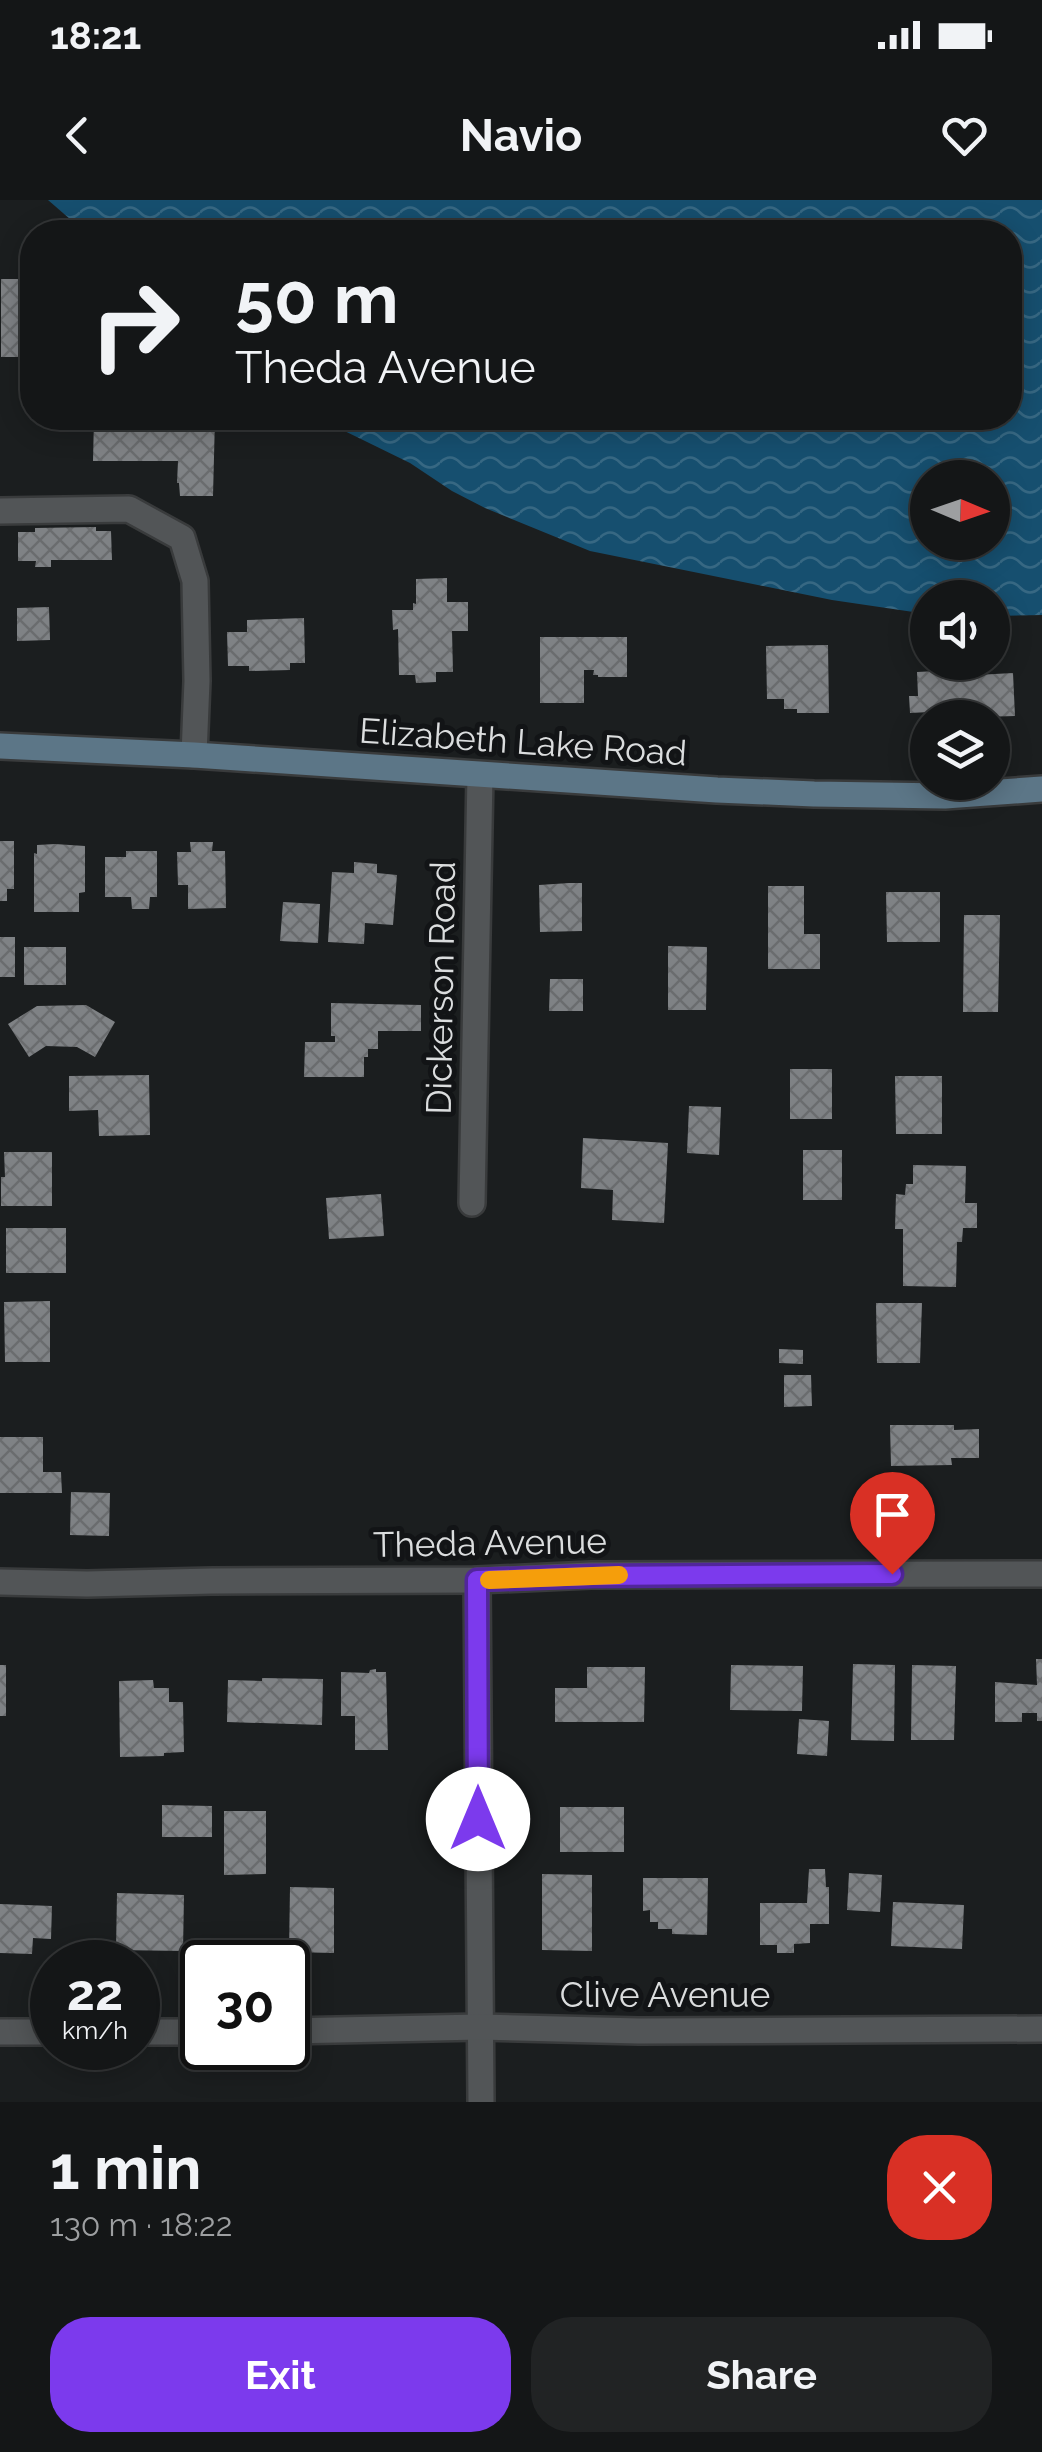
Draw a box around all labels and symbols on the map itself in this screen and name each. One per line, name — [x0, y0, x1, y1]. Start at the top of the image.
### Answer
north arrow — [910, 460, 1010, 560]
street label: Elizabeth Lake Road — [358, 710, 688, 773]
street label: Dickerson Road — [418, 861, 463, 1115]
pin — [850, 1472, 935, 1575]
street label: Theda Avenue — [373, 1520, 607, 1565]
position arrow — [426, 1767, 530, 1871]
speed limit sign: 30 — [180, 1940, 310, 2070]
street label: Clive Avenue — [560, 1974, 770, 2015]

